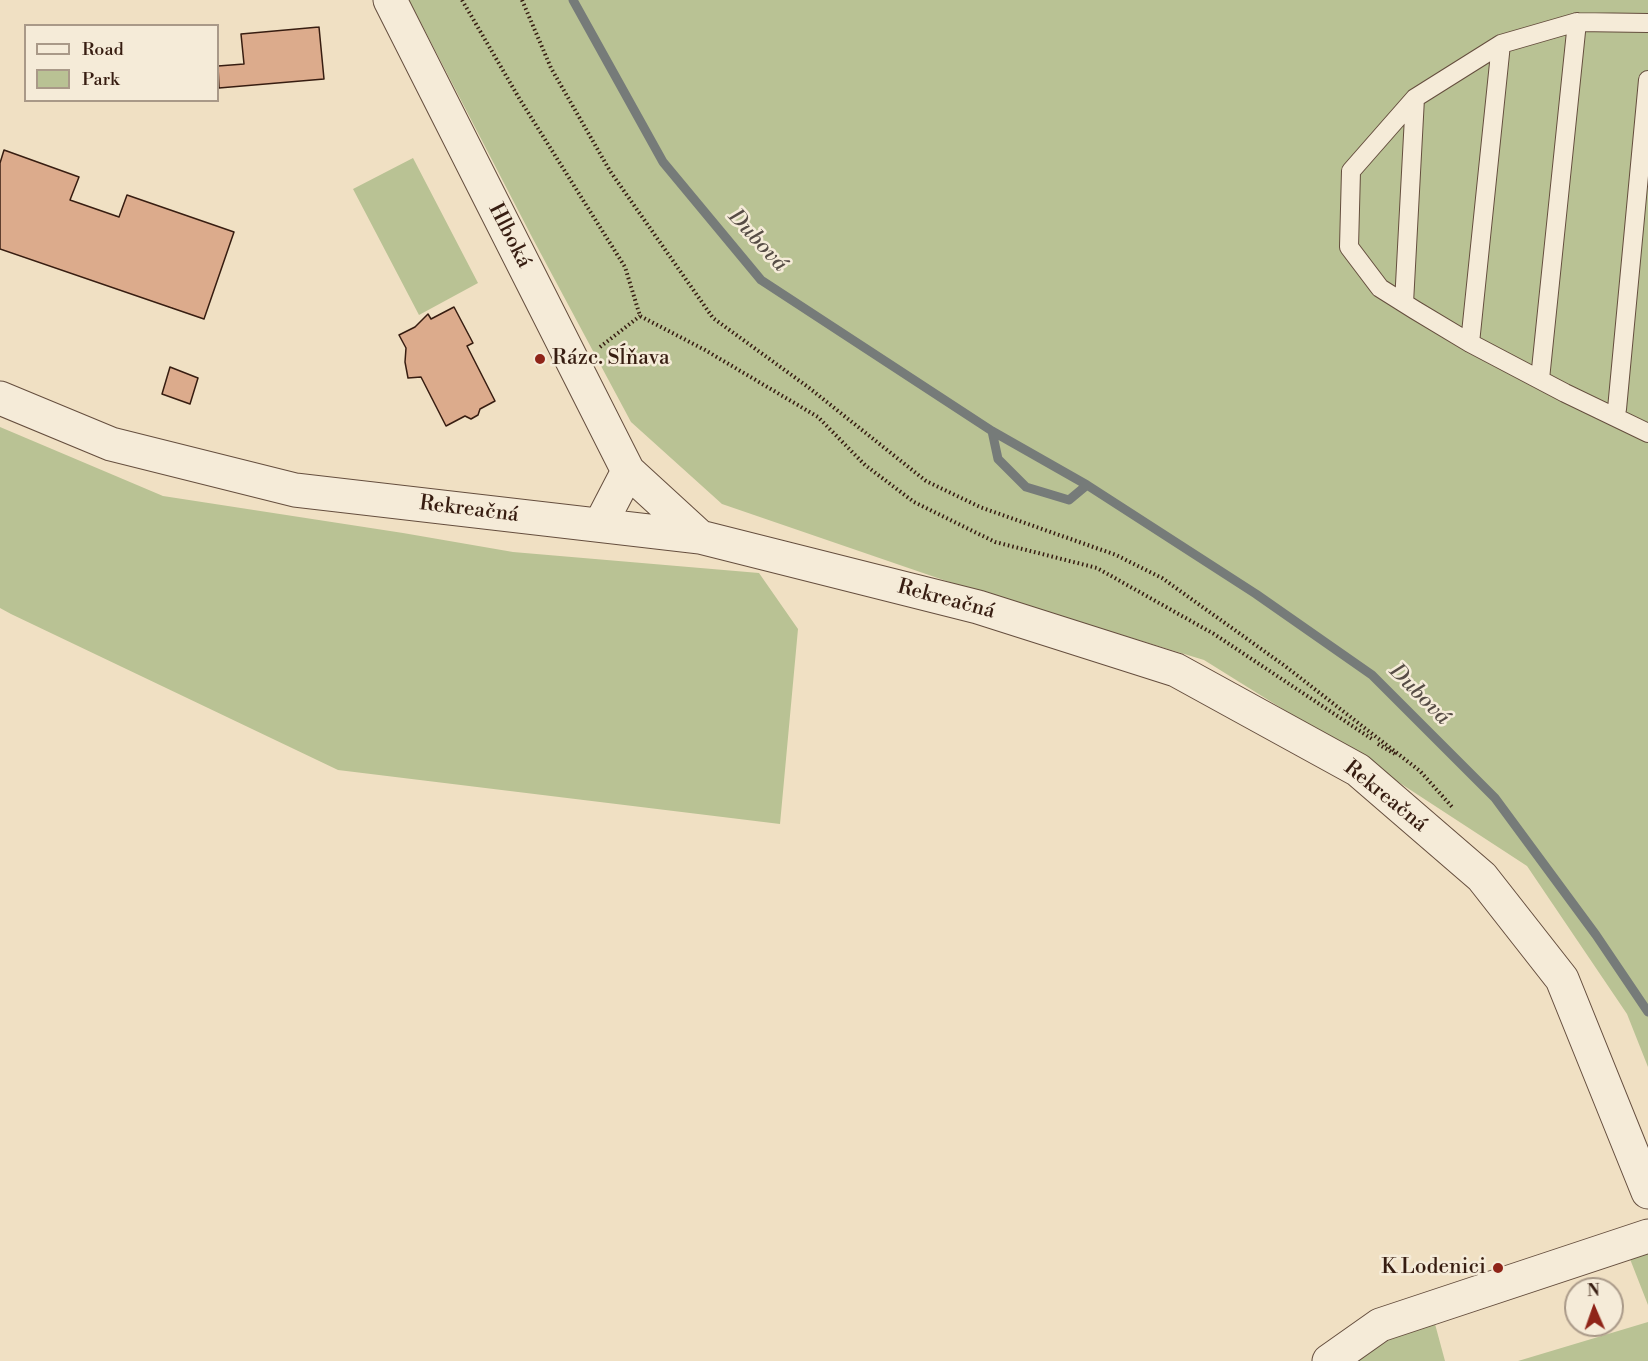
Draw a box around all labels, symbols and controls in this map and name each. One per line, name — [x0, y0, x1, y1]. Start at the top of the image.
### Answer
legend — [24, 24, 219, 102]
text: Road — [82, 38, 124, 61]
text: Park — [82, 68, 119, 91]
street label: Hlboká — [482, 200, 536, 272]
water label: Dubová — [722, 204, 792, 278]
place label: Rázc. Sĺňava — [552, 346, 670, 372]
marker: Rázc. Sĺňava — [533, 352, 547, 366]
street label: Rekreačná — [418, 491, 520, 529]
street label: Rekreačná — [895, 575, 997, 625]
water label: Dubová — [1383, 659, 1455, 731]
street label: Rekreačná — [1338, 756, 1432, 838]
place label: K Lodenici — [1381, 1255, 1486, 1281]
marker: K Lodenici — [1491, 1261, 1505, 1275]
north arrow — [1564, 1277, 1624, 1337]
text: N — [1587, 1281, 1600, 1301]

